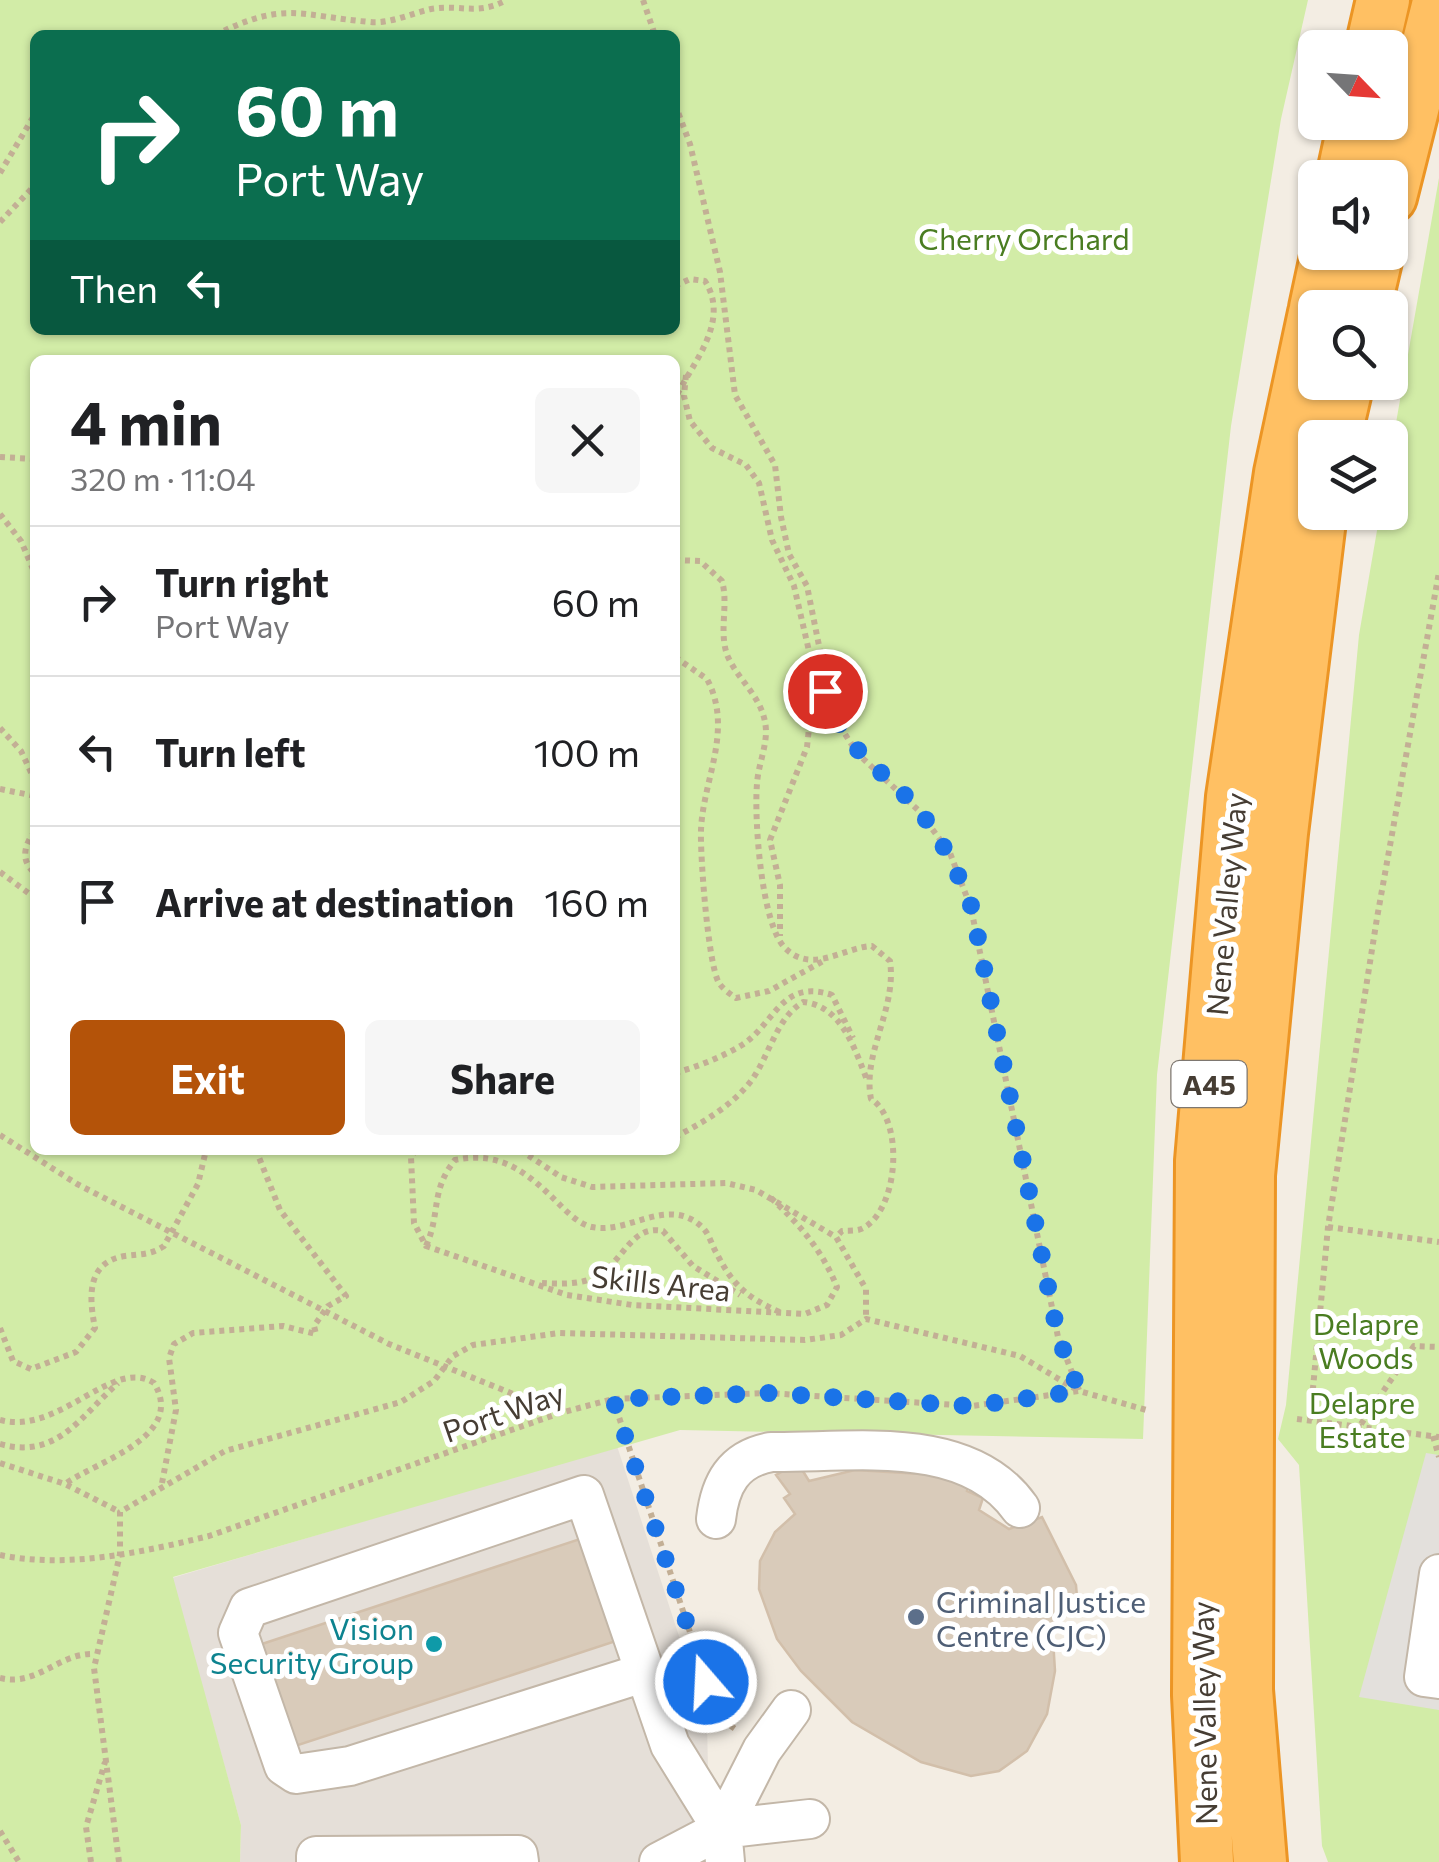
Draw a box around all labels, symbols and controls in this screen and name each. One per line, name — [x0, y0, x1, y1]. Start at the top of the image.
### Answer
north arrow — [1298, 30, 1408, 140]
map controls — [1298, 30, 1408, 530]
text: 60 m — [235, 65, 399, 150]
icon: right — [70, 70, 200, 200]
text: Port Way — [235, 150, 424, 205]
button: sound — [1298, 160, 1408, 270]
park label: Cherry Orchard — [918, 219, 1130, 256]
icon: left — [178, 260, 233, 315]
text: Then — [70, 264, 158, 311]
button: search — [1298, 290, 1408, 400]
text: 4 min — [70, 384, 222, 457]
button: close — [535, 388, 640, 493]
button: layers — [1298, 420, 1408, 530]
text: 320 m · 11:04 — [70, 458, 256, 498]
text: Turn right — [155, 558, 329, 605]
icon: right — [70, 574, 125, 629]
text: 60 m — [552, 578, 640, 625]
text: Port Way — [155, 605, 290, 645]
pin — [783, 649, 868, 734]
icon: arrive — [798, 664, 853, 719]
icon: left — [70, 724, 125, 779]
text: Turn left — [155, 728, 306, 775]
text: 100 m — [534, 728, 640, 775]
street label: Nene Valley Way — [1197, 791, 1253, 1017]
icon: arrive — [70, 874, 125, 929]
text: Arrive at destination — [155, 878, 514, 925]
text: 160 m — [544, 878, 649, 925]
button: Exit — [70, 1020, 345, 1135]
button: Share — [365, 1020, 640, 1135]
road number: A45 — [1172, 1061, 1246, 1107]
street label: Skills Area — [590, 1256, 732, 1308]
park label: Delapre Woods — [1313, 1304, 1419, 1375]
street label: Port Way — [437, 1373, 569, 1449]
park label: Delapre Estate — [1309, 1383, 1415, 1454]
place label: Criminal Justice Centre (CJC) — [936, 1582, 1146, 1653]
street label: Nene Valley Way — [1183, 1601, 1223, 1825]
marker: Criminal Justice Centre (CJC) — [905, 1606, 927, 1628]
place label: Vision Security Group — [210, 1609, 414, 1680]
position arrow — [654, 1630, 758, 1734]
marker: Vision Security Group — [423, 1633, 445, 1655]

